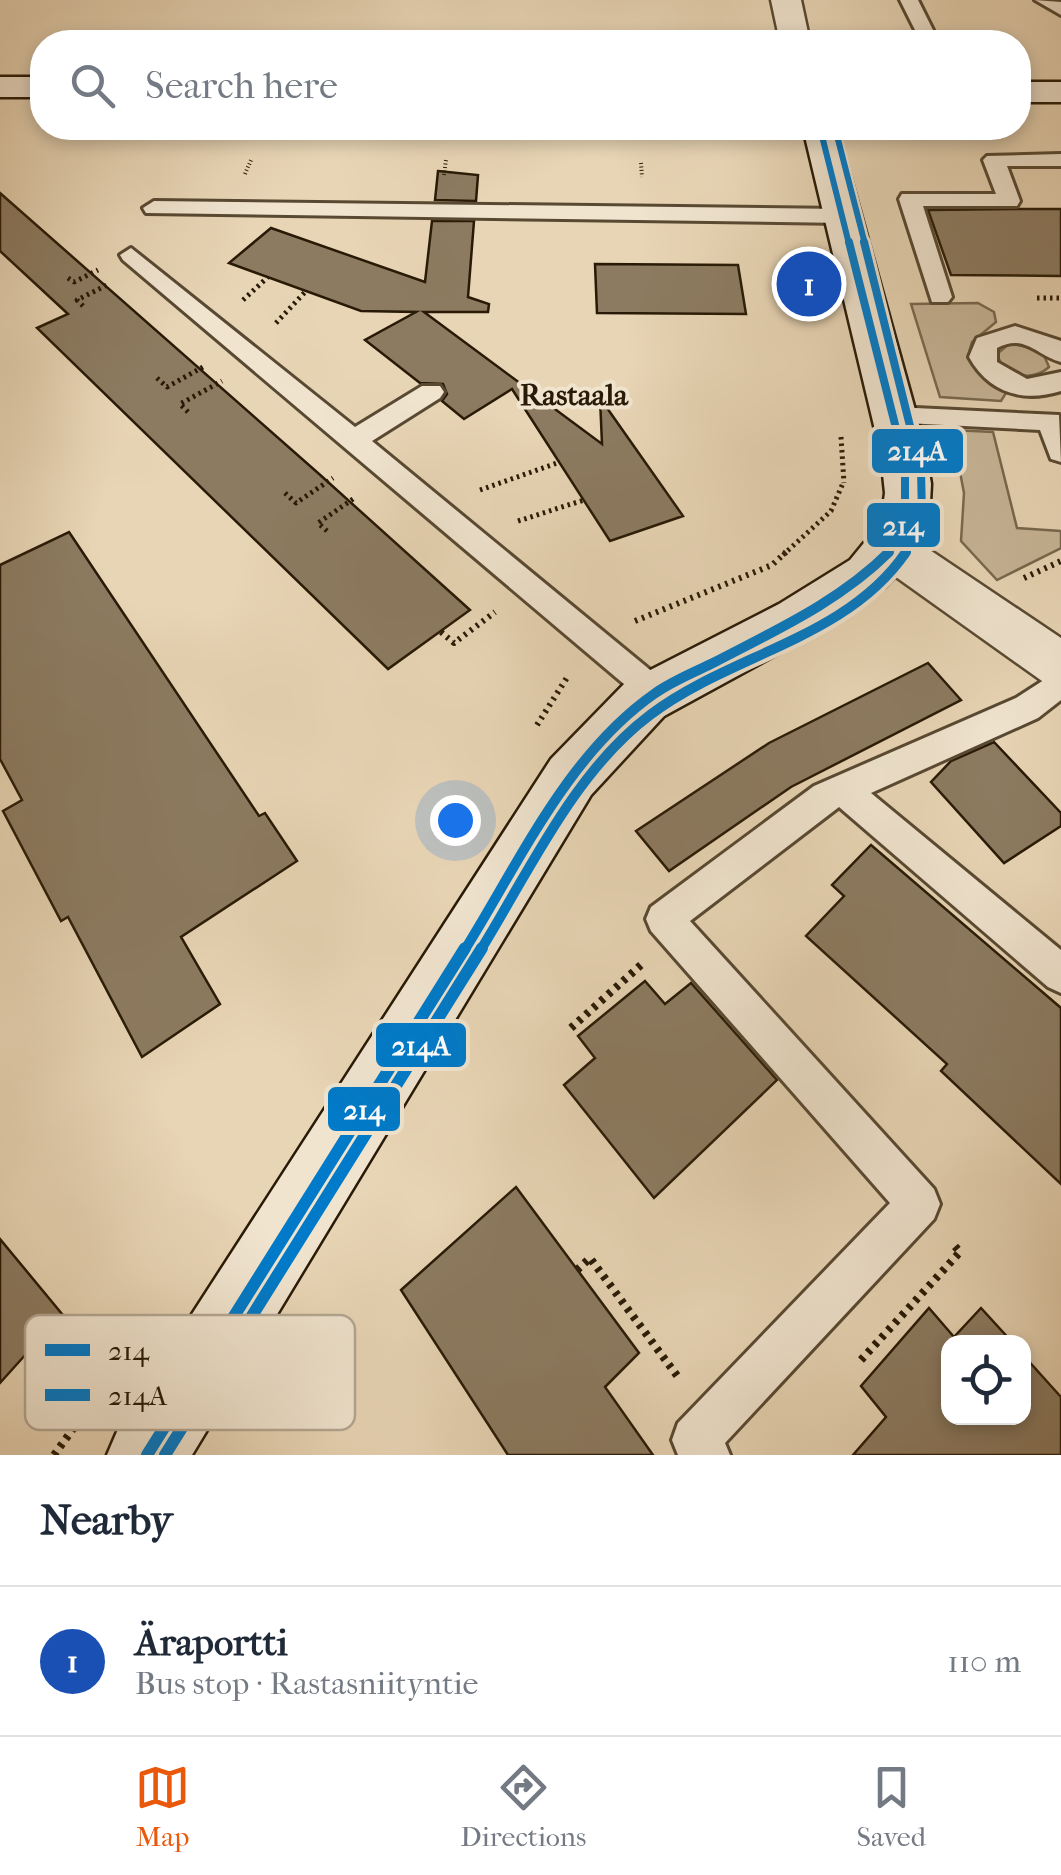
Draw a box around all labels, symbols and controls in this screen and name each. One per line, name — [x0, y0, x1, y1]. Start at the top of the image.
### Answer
search box — [30, 30, 1031, 140]
icon: search — [65, 58, 120, 113]
text: Search here — [145, 63, 338, 108]
pin: 1 — [776, 246, 842, 322]
district label: Rastaala — [520, 378, 629, 413]
line badge: 214A — [870, 427, 965, 475]
text: 214A — [887, 434, 947, 468]
line badge: 214 — [865, 501, 942, 549]
text: 214 — [883, 509, 925, 543]
your location — [430, 795, 481, 846]
line badge: 214A — [374, 1021, 468, 1069]
text: 214A — [391, 1029, 451, 1063]
line badge: 214 — [326, 1085, 402, 1133]
text: 214 — [344, 1093, 386, 1127]
legend — [25, 1315, 355, 1430]
text: 214 — [108, 1334, 150, 1367]
map controls — [941, 1335, 1031, 1425]
button: locate — [941, 1335, 1031, 1425]
text: 214A — [108, 1379, 168, 1412]
text: Nearby — [40, 1496, 172, 1545]
text: Äraportti — [135, 1620, 288, 1665]
text: 1 — [67, 1643, 78, 1680]
text: 110 m — [947, 1643, 1021, 1680]
text: Bus stop · Rastasniityntie — [135, 1665, 478, 1702]
tab: Map — [135, 1760, 190, 1853]
tab: Directions — [460, 1760, 586, 1853]
tab: Saved — [856, 1760, 926, 1853]

